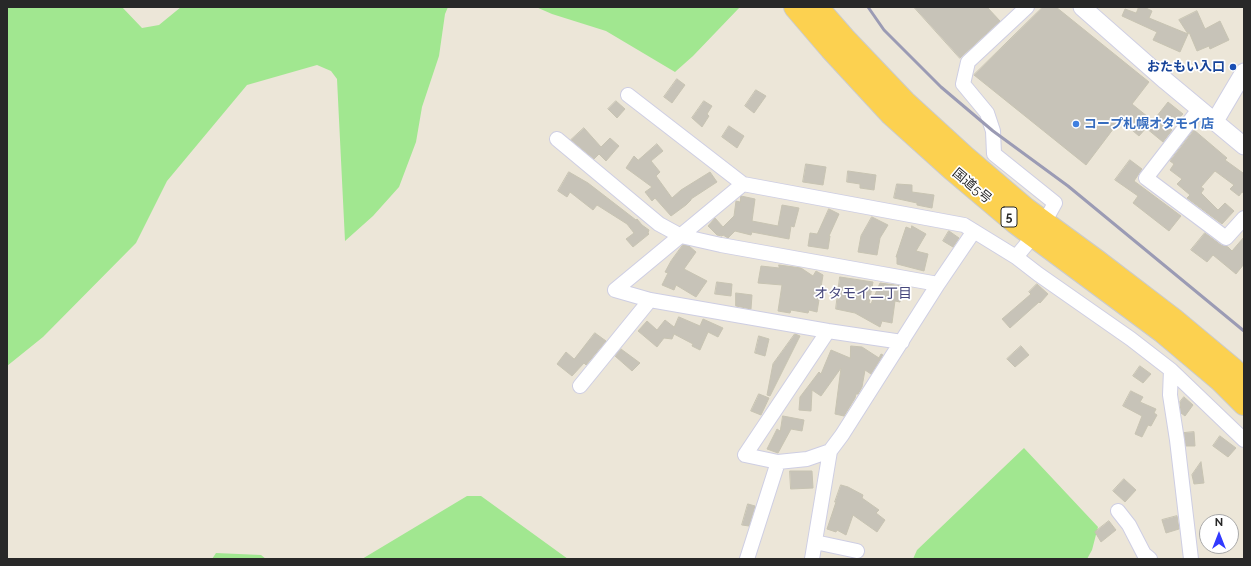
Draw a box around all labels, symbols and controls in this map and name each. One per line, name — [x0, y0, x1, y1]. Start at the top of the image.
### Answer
place label: おたもい入口 — [1147, 59, 1225, 75]
marker: おたもい入口 — [1228, 62, 1238, 72]
place label: コープ札幌オタモイ店 — [1084, 116, 1214, 132]
marker: コープ札幌オタモイ店 — [1071, 119, 1081, 129]
street label: 国道5号 — [949, 165, 995, 207]
road number: 5 — [1001, 207, 1017, 227]
district label: オタモイ二丁目 — [814, 286, 912, 302]
north arrow — [1199, 514, 1239, 554]
text: N — [1215, 516, 1223, 529]

